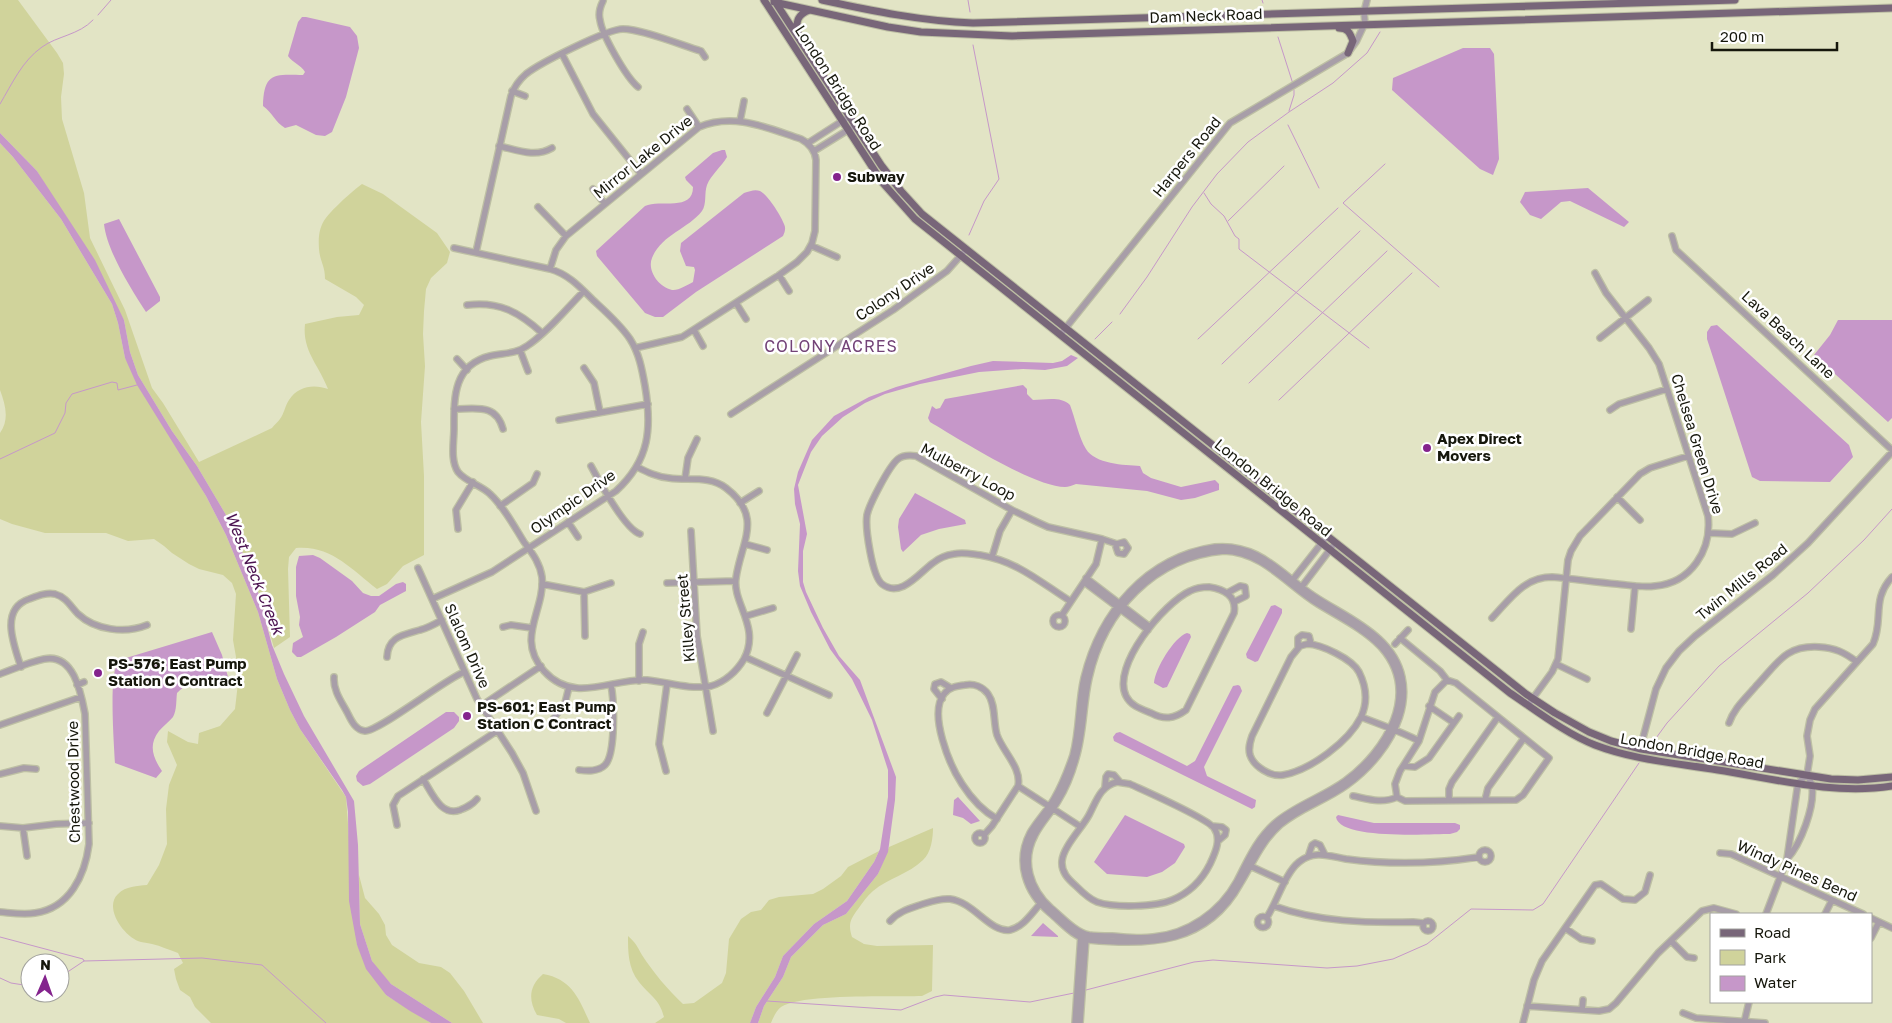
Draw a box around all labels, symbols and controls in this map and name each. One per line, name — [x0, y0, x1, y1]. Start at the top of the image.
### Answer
street label: Dam Neck Road — [1149, 4, 1263, 26]
scale bar — [1712, 20, 1837, 52]
street label: London Bridge Road — [792, 22, 886, 153]
text: 200 m — [1720, 27, 1764, 45]
street label: Mirror Lake Drive — [589, 111, 696, 202]
street label: Harpers Road — [1148, 113, 1224, 200]
place label: Subway — [847, 167, 905, 185]
marker: Subway — [831, 171, 843, 183]
street label: Colony Drive — [852, 258, 937, 324]
street label: Lava Beach Lane — [1738, 287, 1839, 382]
district label: COLONY ACRES — [764, 336, 898, 356]
street label: Chelsea Green Drive — [1668, 371, 1728, 516]
place label: Apex Direct Movers — [1437, 429, 1522, 464]
street label: London Bridge Road — [1211, 434, 1336, 540]
street label: Mulberry Loop — [918, 439, 1019, 504]
marker: Apex Direct Movers — [1421, 442, 1433, 454]
street label: Olympic Drive — [526, 465, 619, 537]
water label: West Neck Creek — [221, 509, 289, 639]
street label: Twin Mills Road — [1692, 539, 1791, 623]
street label: Killey Street — [672, 573, 698, 663]
street label: Slalom Drive — [441, 600, 495, 691]
place label: PS-576; East Pump Station C Contract — [108, 654, 247, 689]
marker: PS-576; East Pump Station C Contract — [92, 667, 104, 679]
place label: PS-601; East Pump Station C Contract — [477, 697, 616, 732]
marker: PS-601; East Pump Station C Contract — [461, 710, 473, 722]
street label: Chestwood Drive — [63, 720, 83, 843]
street label: London Bridge Road — [1619, 729, 1765, 772]
street label: Windy Pines Bend — [1735, 835, 1860, 905]
legend — [1710, 913, 1872, 1003]
text: Road — [1754, 923, 1791, 941]
text: Park — [1754, 948, 1787, 966]
north arrow — [20, 953, 70, 1003]
text: N — [40, 956, 51, 973]
text: Water — [1754, 973, 1797, 991]

